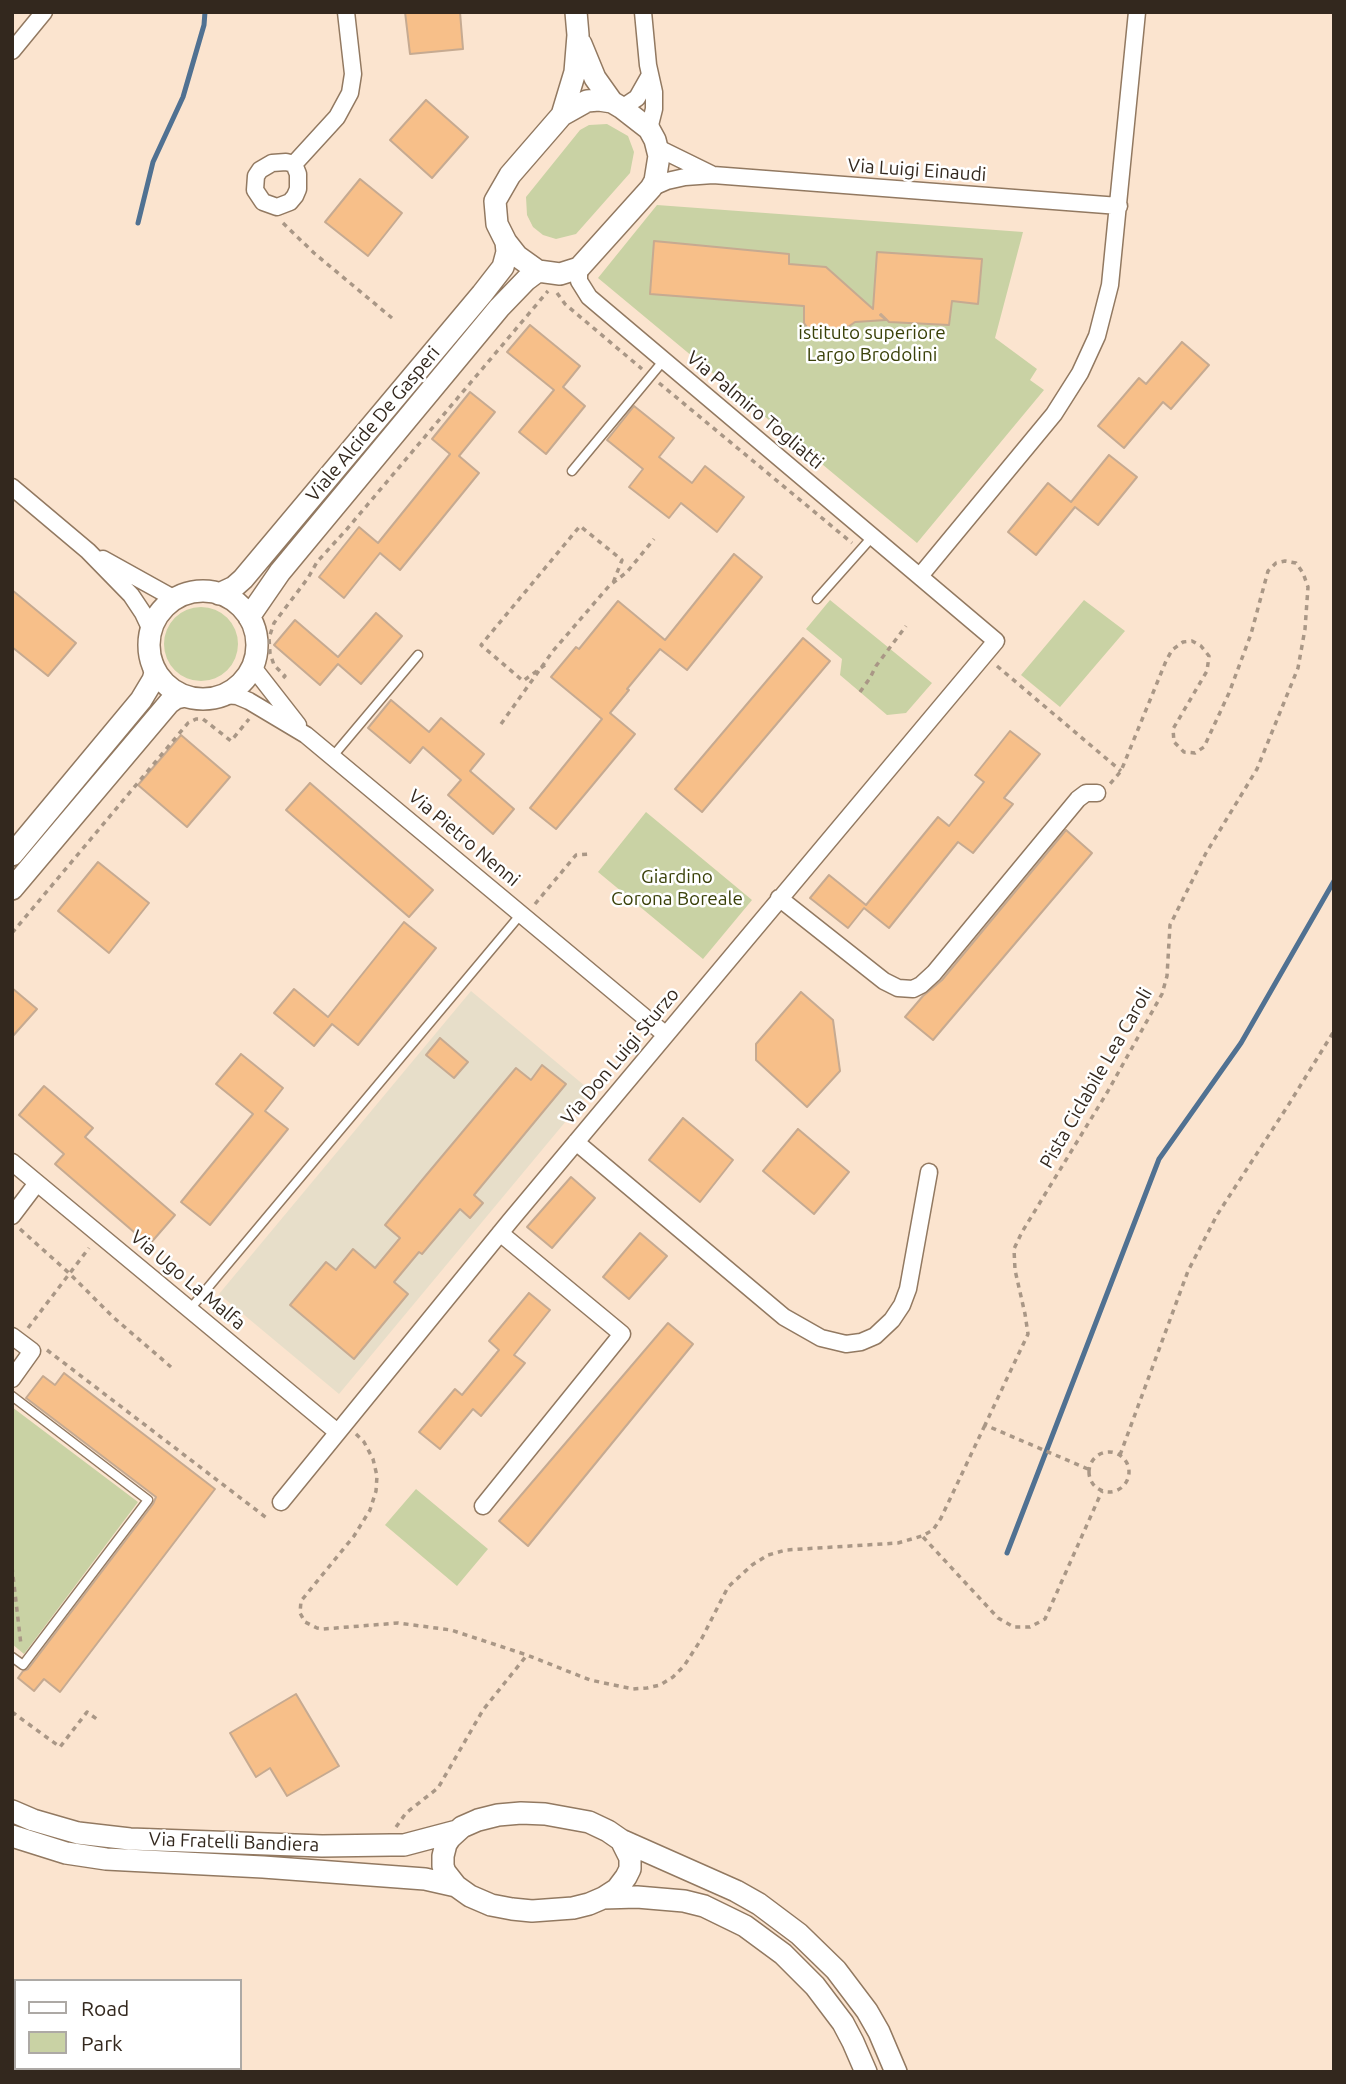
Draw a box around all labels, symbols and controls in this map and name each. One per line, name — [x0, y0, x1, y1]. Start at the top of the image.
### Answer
street label: Via Luigi Einaudi — [847, 154, 987, 186]
park label: istituto superiore Largo Brodolini — [798, 322, 946, 366]
street label: Viale Alcide De Gasperi — [301, 342, 445, 506]
street label: Via Palmiro Togliatti — [682, 346, 828, 474]
street label: Via Pietro Nenni — [404, 785, 524, 891]
park label: Giardino Corona Boreale — [611, 866, 743, 910]
street label: Via Don Luigi Sturzo — [556, 983, 684, 1129]
street label: Pista Ciclabile Lea Caroli — [1035, 984, 1157, 1172]
street label: Via Ugo La Malfa — [126, 1225, 250, 1335]
street label: Via Fratelli Bandiera — [148, 1828, 320, 1856]
legend — [14, 1979, 242, 2070]
text: Road — [81, 1996, 129, 2020]
text: Park — [81, 2031, 123, 2055]

